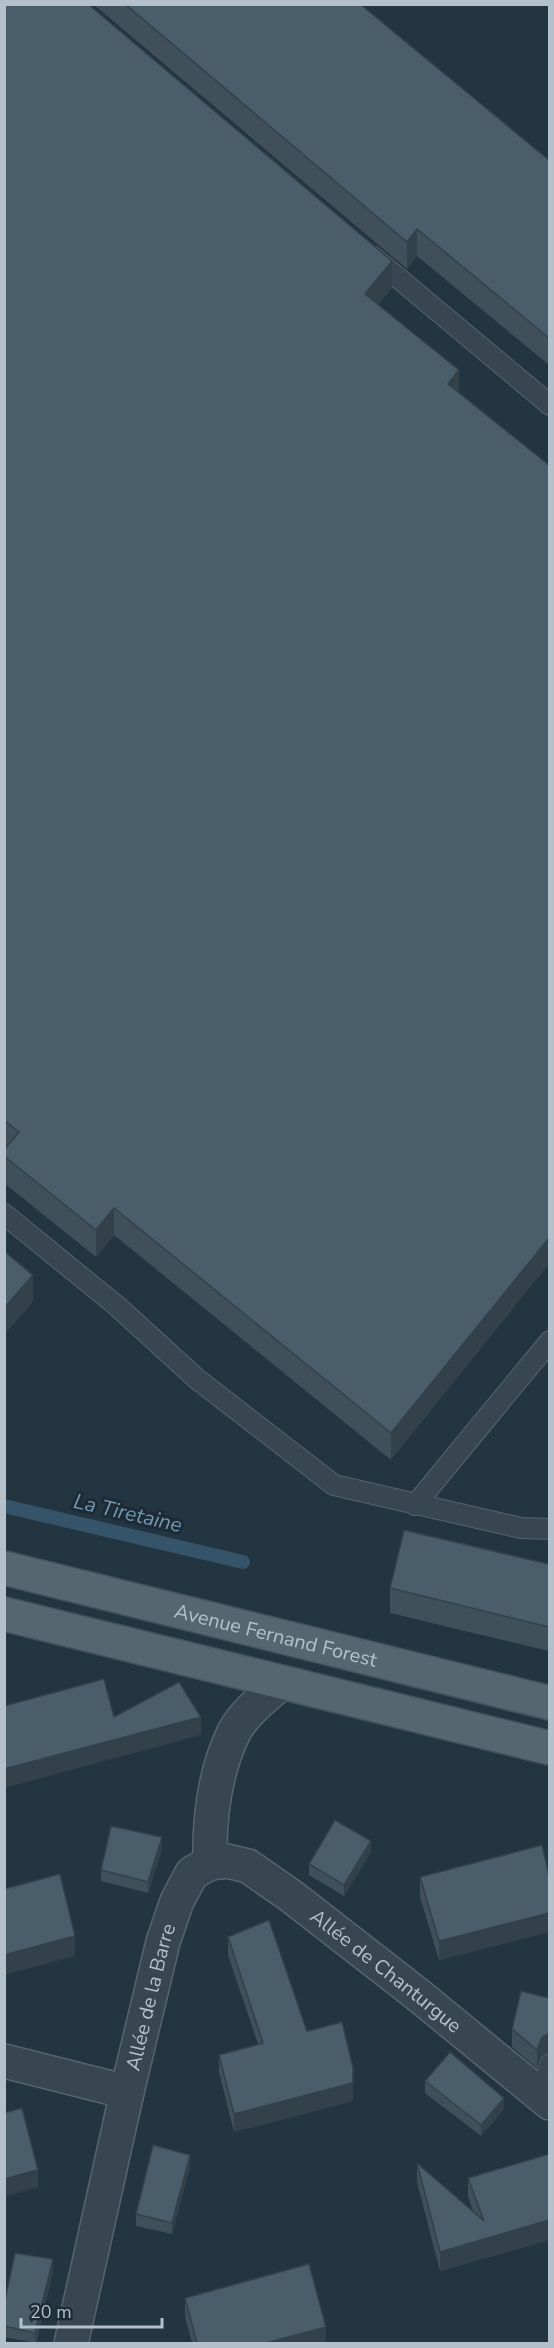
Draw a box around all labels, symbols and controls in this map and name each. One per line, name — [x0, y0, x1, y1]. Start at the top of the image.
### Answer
water label: La Tiretaine — [71, 1487, 185, 1539]
street label: Avenue Fernand Forest — [172, 1598, 381, 1674]
street label: Allée de Chanturgue — [304, 1903, 467, 2039]
street label: Allée de la Barre — [120, 1920, 182, 2073]
scale bar — [21, 2291, 162, 2329]
text: 20 m — [30, 2300, 72, 2324]

